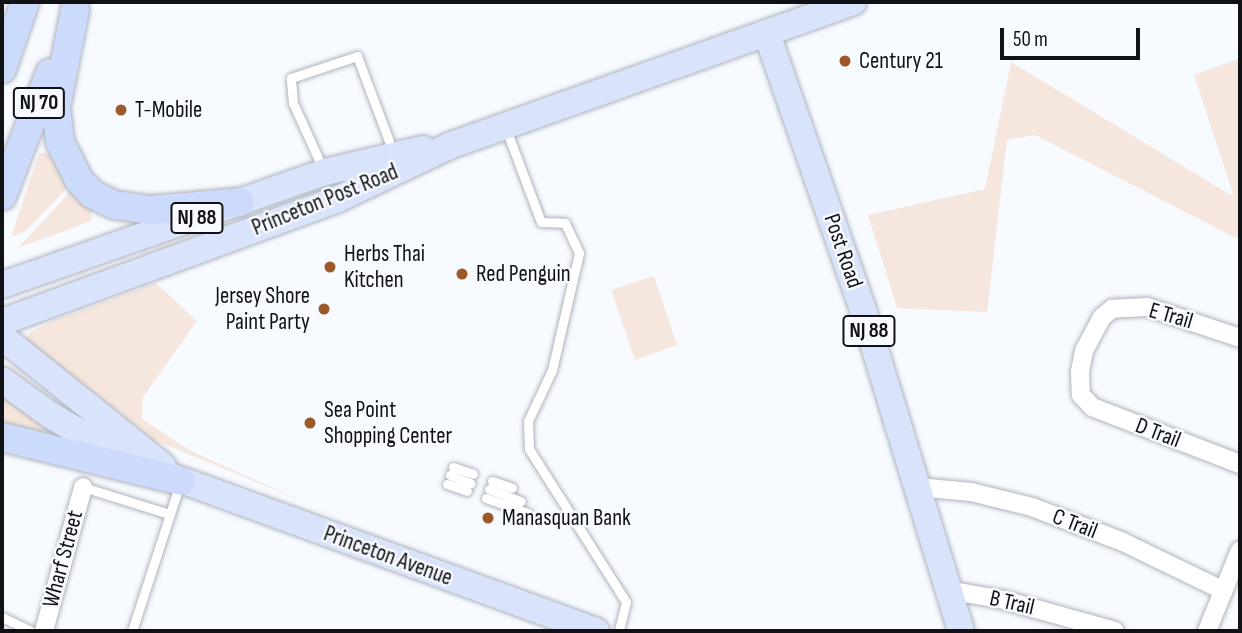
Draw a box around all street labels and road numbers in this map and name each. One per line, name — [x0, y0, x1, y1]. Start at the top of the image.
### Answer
road number: NJ 70 — [13, 86, 65, 120]
street label: Princeton Post Road — [248, 158, 402, 242]
road number: NJ 88 — [169, 200, 225, 235]
street label: Post Road — [817, 210, 869, 292]
street label: E Trail — [1146, 297, 1196, 335]
road number: NJ 88 — [841, 314, 897, 348]
street label: D Trail — [1131, 412, 1185, 454]
street label: C Trail — [1049, 503, 1101, 545]
street label: Wharf Street — [37, 507, 89, 611]
street label: Princeton Avenue — [320, 520, 456, 592]
street label: B Trail — [987, 584, 1037, 622]

